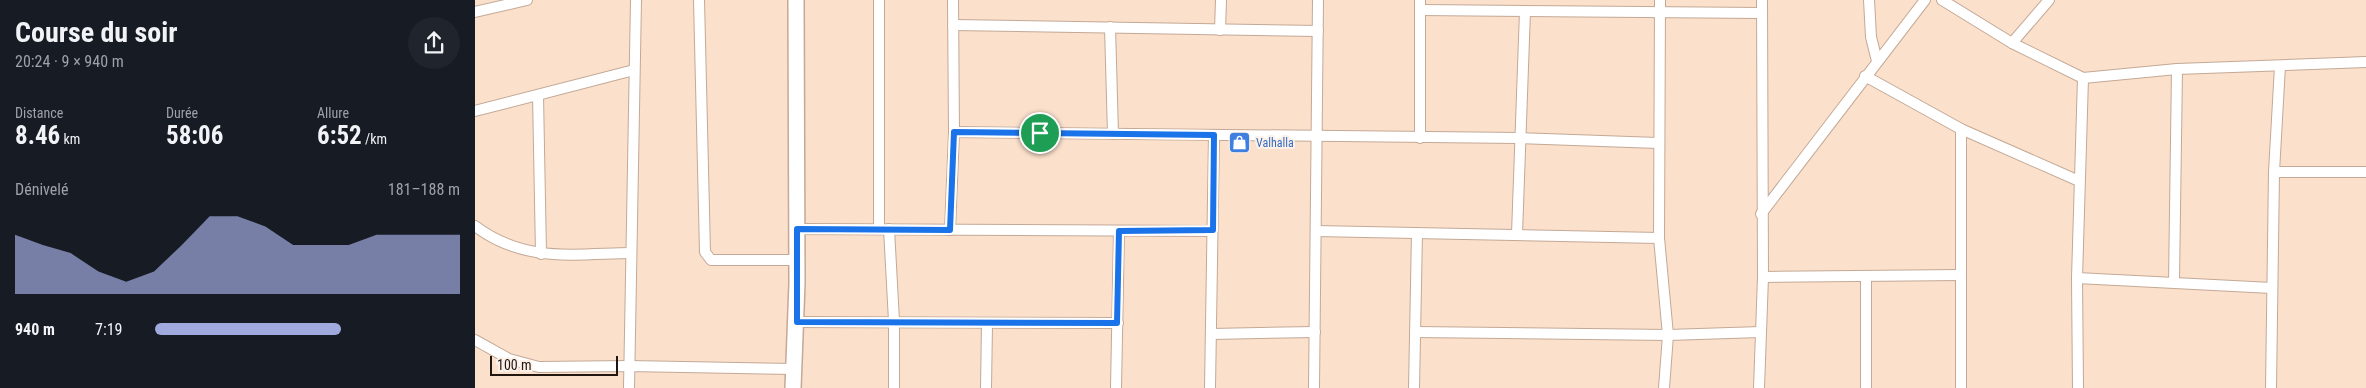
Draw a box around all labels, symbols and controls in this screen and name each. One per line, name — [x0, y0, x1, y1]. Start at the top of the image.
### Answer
text: Course du soir — [15, 16, 178, 49]
button: share — [408, 17, 460, 69]
text: 20:24 · 9 × 940 m — [15, 52, 124, 71]
text: Distance — [15, 105, 63, 121]
text: Durée — [166, 105, 198, 121]
text: Allure — [317, 105, 349, 121]
pin — [1019, 112, 1061, 154]
icon: arrive — [1026, 119, 1054, 147]
text: 8.46 — [15, 121, 60, 150]
text: 58:06 — [166, 121, 223, 150]
text: 6:52 — [317, 121, 362, 150]
text: km — [60, 131, 80, 147]
text: /km — [362, 131, 387, 147]
shop icon: Valhalla — [1228, 131, 1252, 155]
place label: Valhalla — [1256, 136, 1294, 150]
text: Dénivelé — [15, 180, 68, 199]
text: 181–188 m — [388, 180, 460, 199]
text: 940 m — [15, 320, 55, 339]
text: 7:19 — [95, 320, 122, 339]
scale bar — [490, 353, 617, 376]
text: 100 m — [497, 357, 532, 373]

